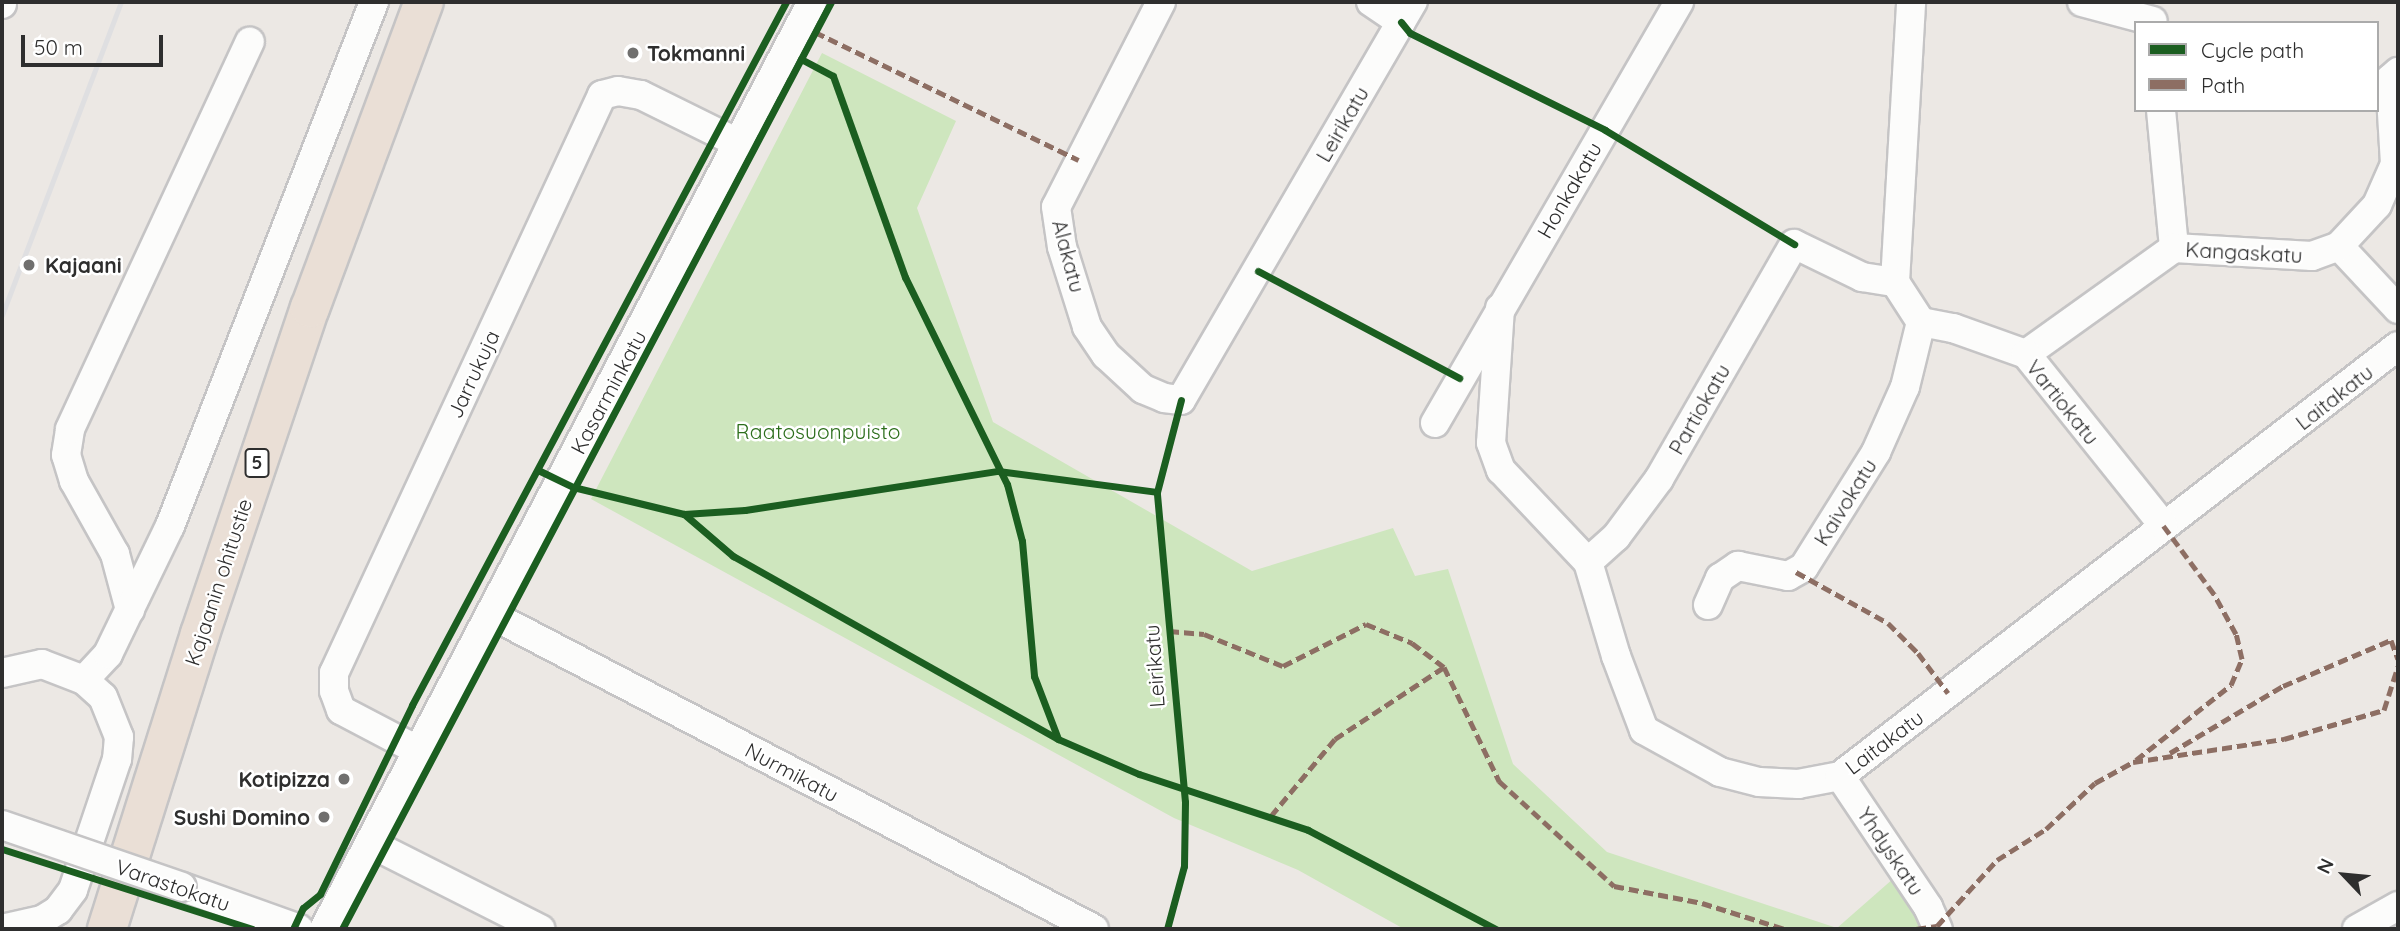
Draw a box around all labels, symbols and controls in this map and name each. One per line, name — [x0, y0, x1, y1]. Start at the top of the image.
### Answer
scale bar — [24, 21, 166, 65]
legend — [2134, 21, 2379, 112]
text: 50 m — [34, 34, 83, 60]
text: Cycle path — [2201, 37, 2304, 63]
place label: Tokmanni — [647, 40, 745, 66]
marker: Tokmanni — [625, 45, 641, 61]
text: Path — [2201, 72, 2245, 98]
street label: Leirikatu — [1310, 82, 1374, 166]
street label: Honkakatu — [1531, 137, 1607, 243]
street label: Alakatu — [1047, 217, 1091, 295]
street label: Kangaskatu — [2185, 236, 2303, 268]
place label: Kajaani — [45, 252, 122, 278]
marker: Kajaani — [19, 255, 39, 275]
street label: Jarrukuja — [442, 326, 504, 422]
street label: Kasarminkatu — [565, 326, 651, 458]
street label: Vartiokatu — [2021, 355, 2105, 449]
street label: Partiokatu — [1663, 359, 1735, 459]
street label: Laitakatu — [2290, 359, 2378, 435]
park label: Raatosuonpuisto — [736, 418, 900, 444]
road number: 5 — [243, 447, 271, 478]
street label: Kaivokatu — [1808, 454, 1882, 550]
street label: Kajaanin ohitustie — [179, 495, 257, 669]
street label: Leirikatu — [1139, 624, 1169, 708]
street label: Laitakatu — [1840, 704, 1928, 780]
street label: Nurmikatu — [741, 737, 843, 807]
place label: Kotipizza — [238, 766, 330, 792]
marker: Kotipizza — [336, 771, 352, 787]
street label: Yhdyskatu — [1852, 802, 1930, 900]
place label: Sushi Domino — [174, 804, 310, 830]
marker: Sushi Domino — [316, 809, 332, 825]
north arrow — [2309, 840, 2379, 910]
street label: Varastokatu — [112, 854, 234, 916]
text: N — [2311, 854, 2339, 877]

